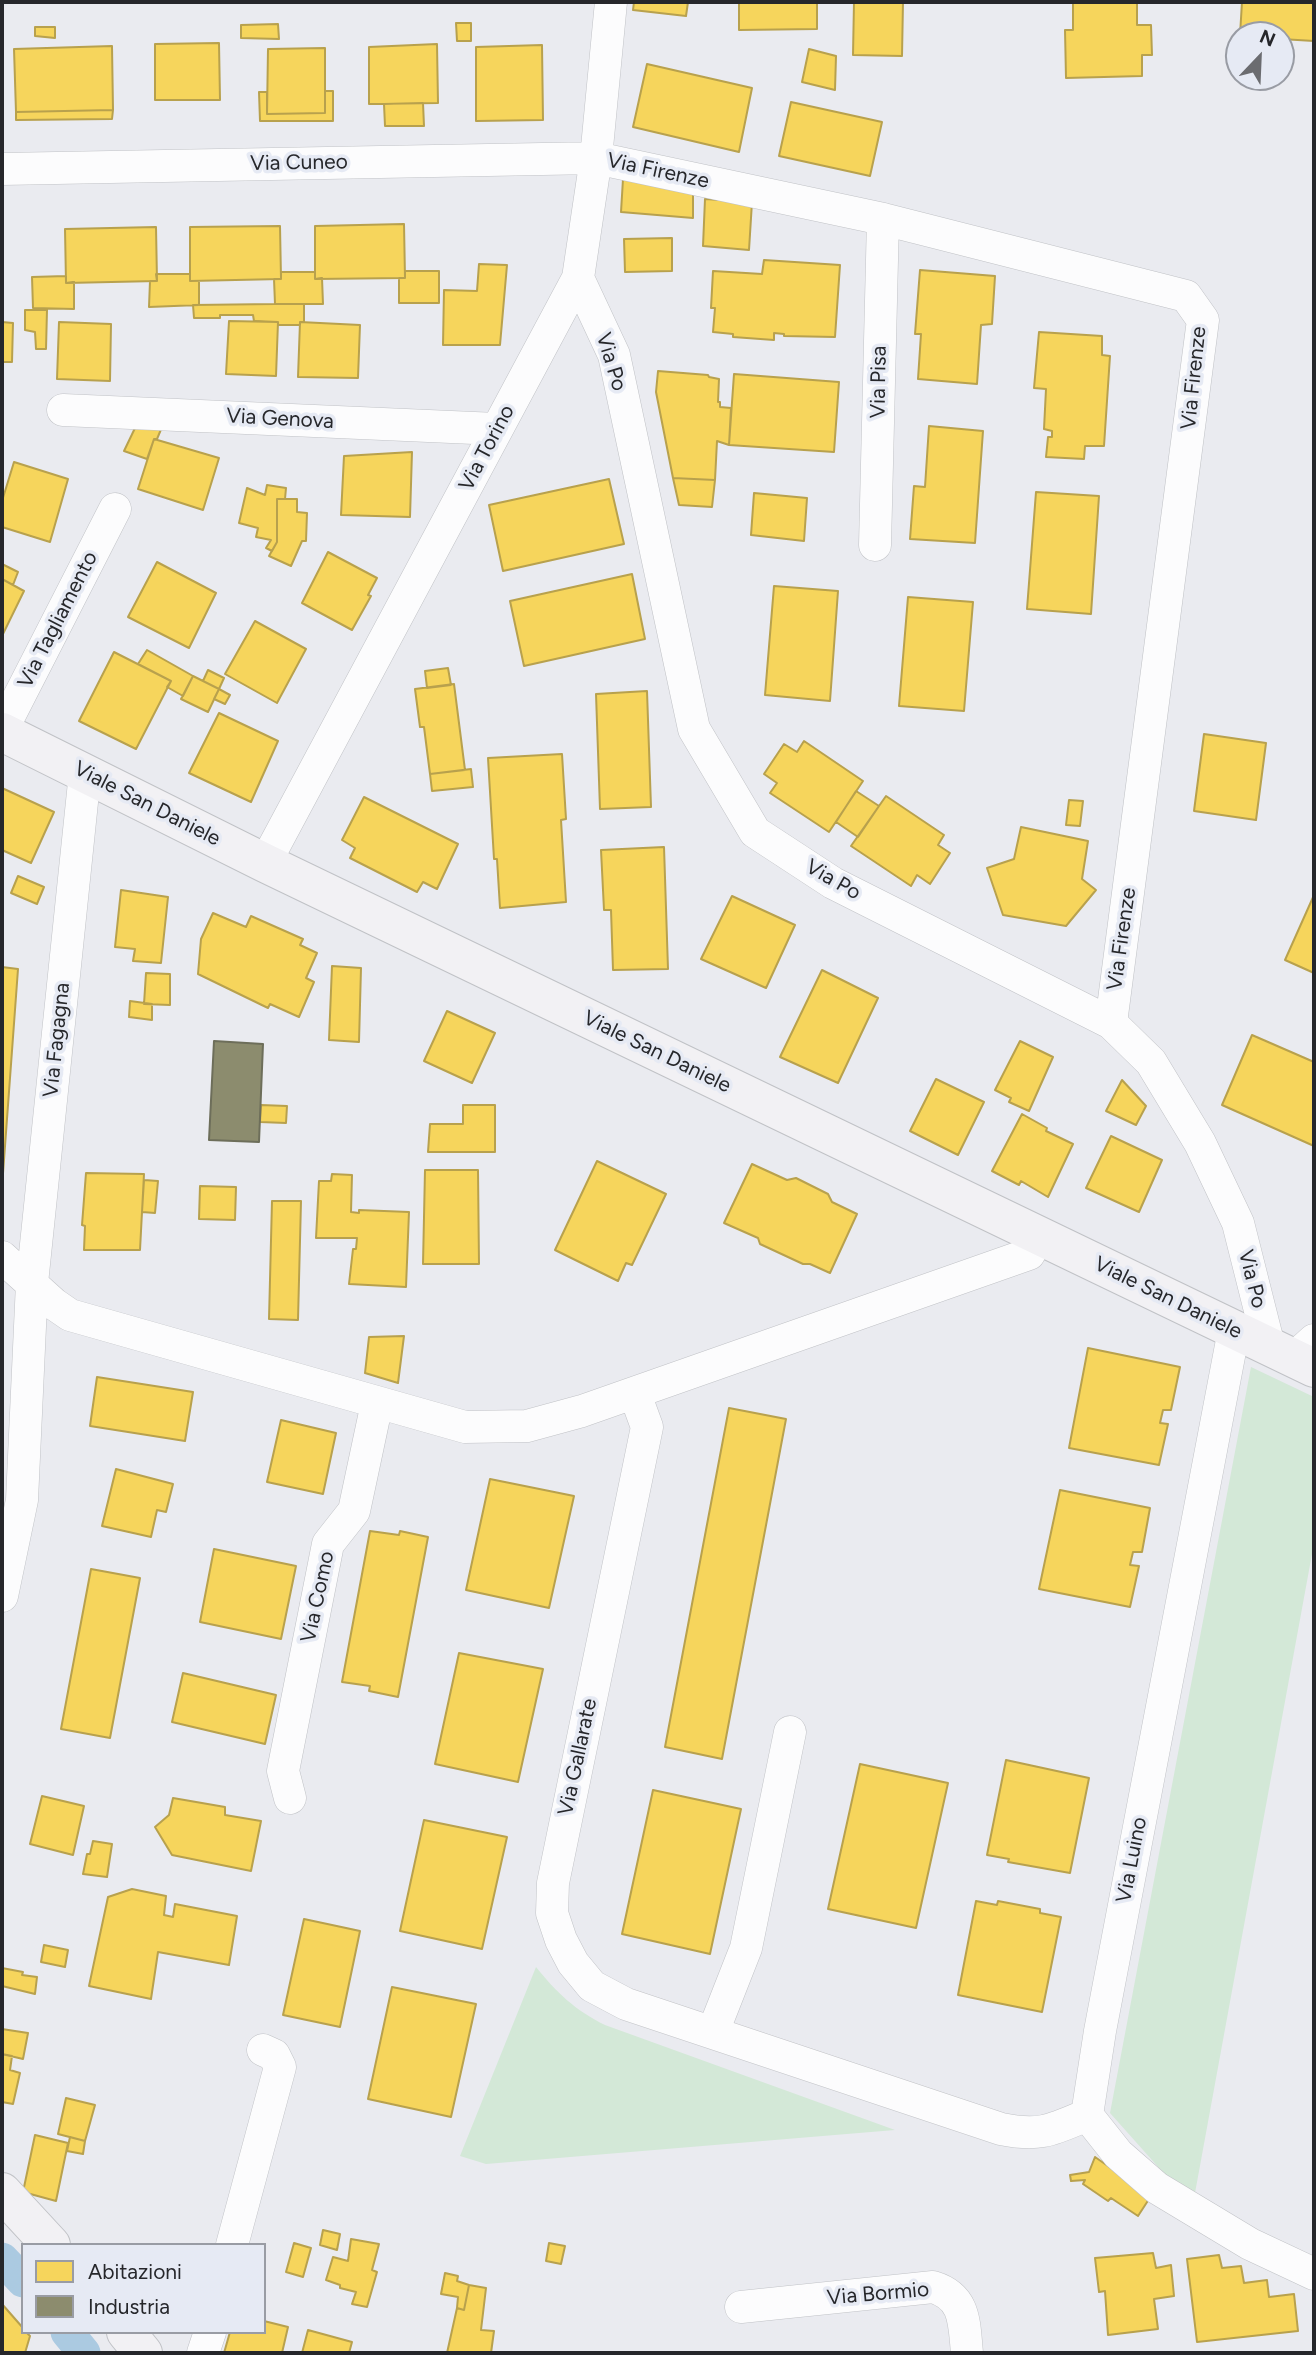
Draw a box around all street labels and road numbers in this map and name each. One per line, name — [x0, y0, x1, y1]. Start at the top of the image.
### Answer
street label: Via Firenze — [605, 148, 711, 194]
street label: Via Cuneo — [250, 150, 348, 176]
street label: Via Firenze — [1176, 325, 1212, 431]
street label: Via Po — [590, 330, 632, 394]
street label: Via Pisa — [866, 345, 892, 419]
street label: Via Torino — [454, 401, 520, 495]
street label: Via Genova — [226, 404, 334, 434]
street label: Via Tagliamento — [13, 547, 103, 693]
street label: Viale San Daniele — [69, 756, 225, 852]
street label: Via Po — [801, 854, 865, 906]
street label: Via Firenze — [1102, 886, 1142, 992]
street label: Via Fagagna — [38, 981, 76, 1099]
street label: Viale San Daniele — [579, 1005, 735, 1099]
street label: Via Po — [1233, 1247, 1271, 1311]
street label: Viale San Daniele — [1090, 1251, 1246, 1345]
street label: Via Como — [296, 1549, 340, 1645]
street label: Via Gallarate — [553, 1696, 603, 1818]
street label: Via Luino — [1111, 1815, 1153, 1905]
street label: Via Bormio — [826, 2277, 930, 2311]

